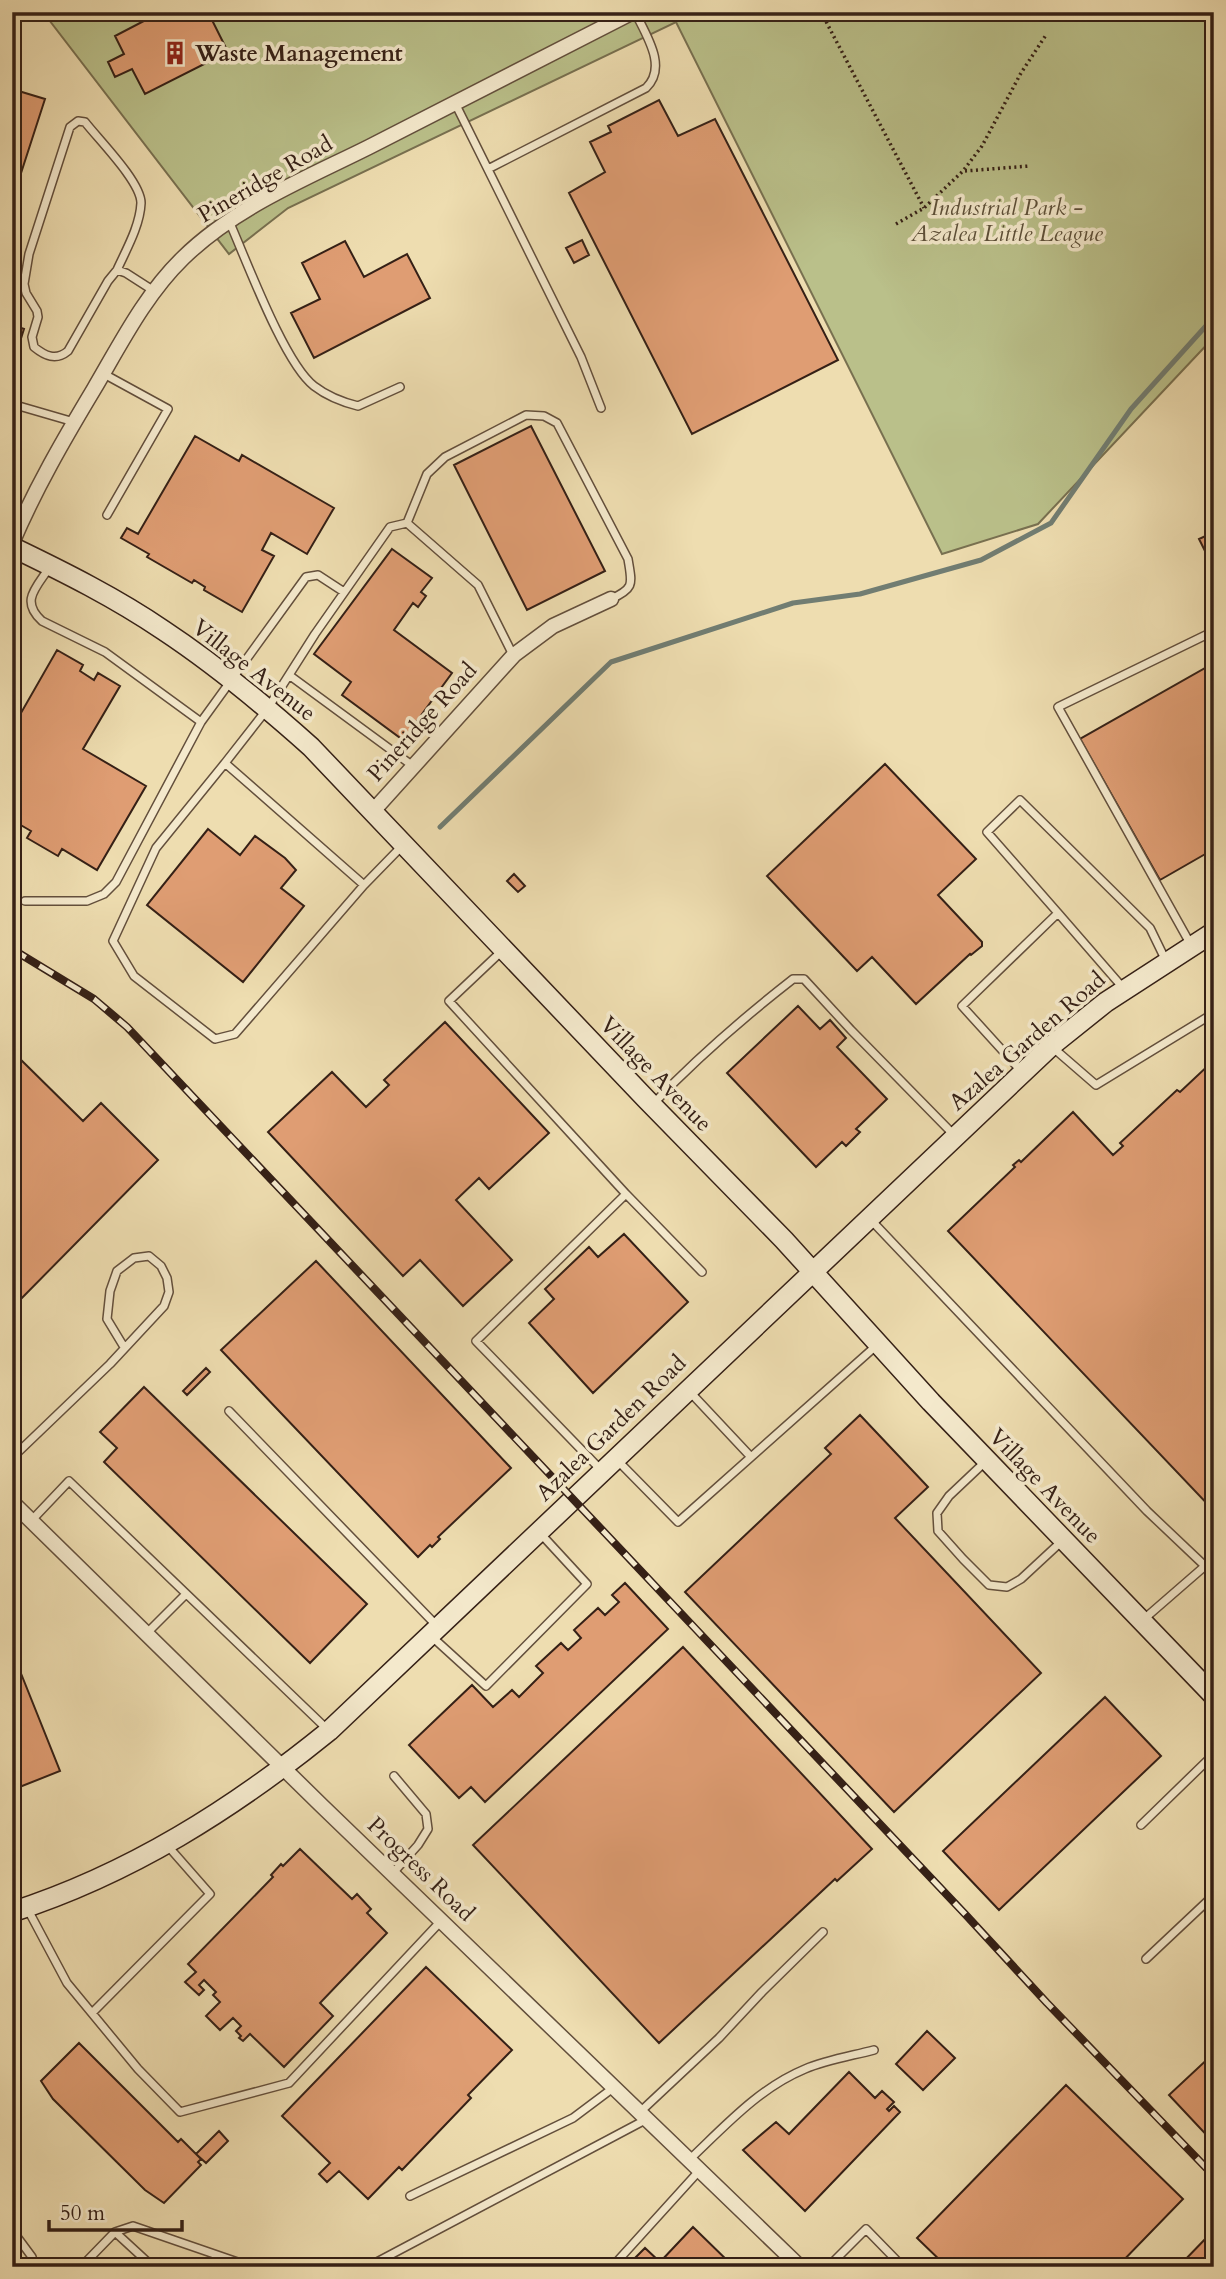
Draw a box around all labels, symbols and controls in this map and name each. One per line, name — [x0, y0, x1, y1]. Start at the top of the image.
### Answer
place label: Waste Management — [194, 38, 403, 69]
building icon: Waste Management — [161, 39, 189, 67]
street label: Pineridge Road — [192, 128, 339, 230]
park label: Industrial Park - Azalea Little League — [910, 192, 1103, 249]
street label: Village Avenue — [186, 612, 322, 728]
street label: Pineridge Road — [360, 655, 484, 788]
street label: Azalea Garden Road — [942, 964, 1112, 1118]
street label: Village Avenue — [593, 1010, 719, 1138]
street label: Azalea Garden Road — [529, 1348, 694, 1508]
street label: Village Avenue — [982, 1422, 1108, 1550]
street label: Progress Road — [361, 1810, 482, 1929]
scale bar — [49, 2188, 182, 2232]
text: 50 m — [60, 2199, 105, 2228]

